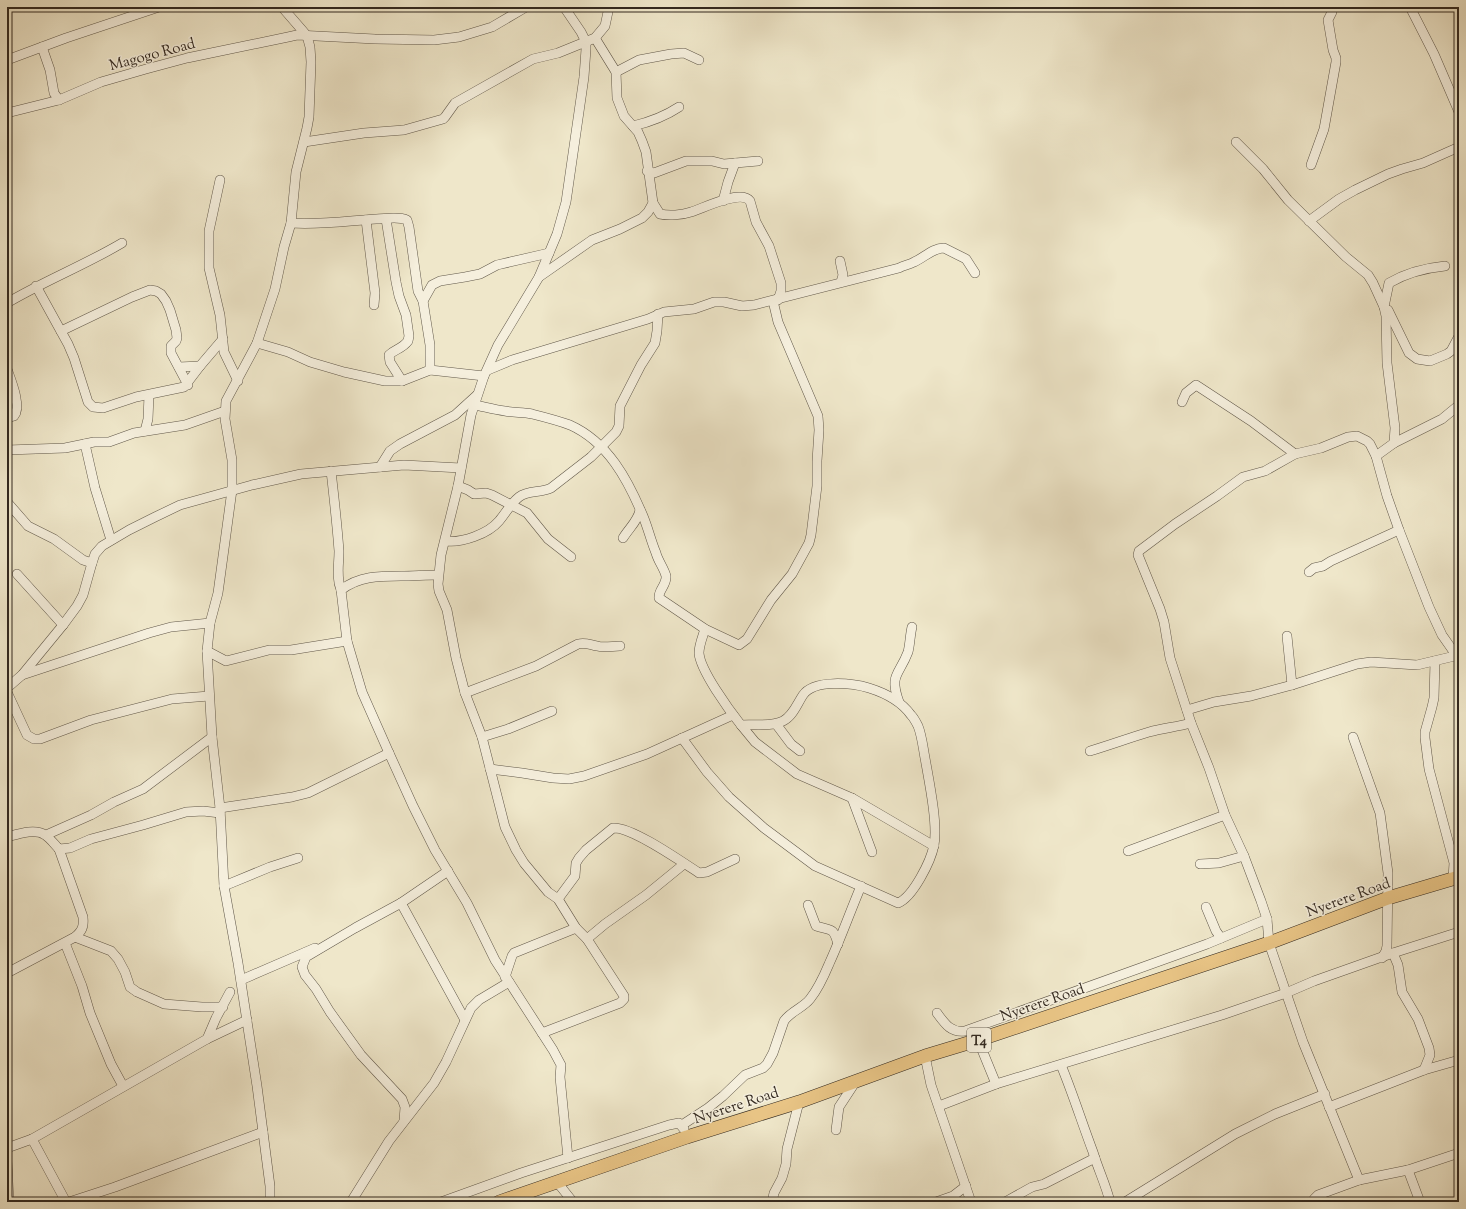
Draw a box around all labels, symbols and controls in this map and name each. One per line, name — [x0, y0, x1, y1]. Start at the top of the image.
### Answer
street label: Magogo Road — [107, 34, 198, 77]
street label: Nyerere Road — [1303, 873, 1394, 923]
street label: Nyerere Road — [997, 979, 1088, 1028]
road number: T4 — [967, 1028, 991, 1052]
street label: Nyerere Road — [691, 1083, 782, 1130]

